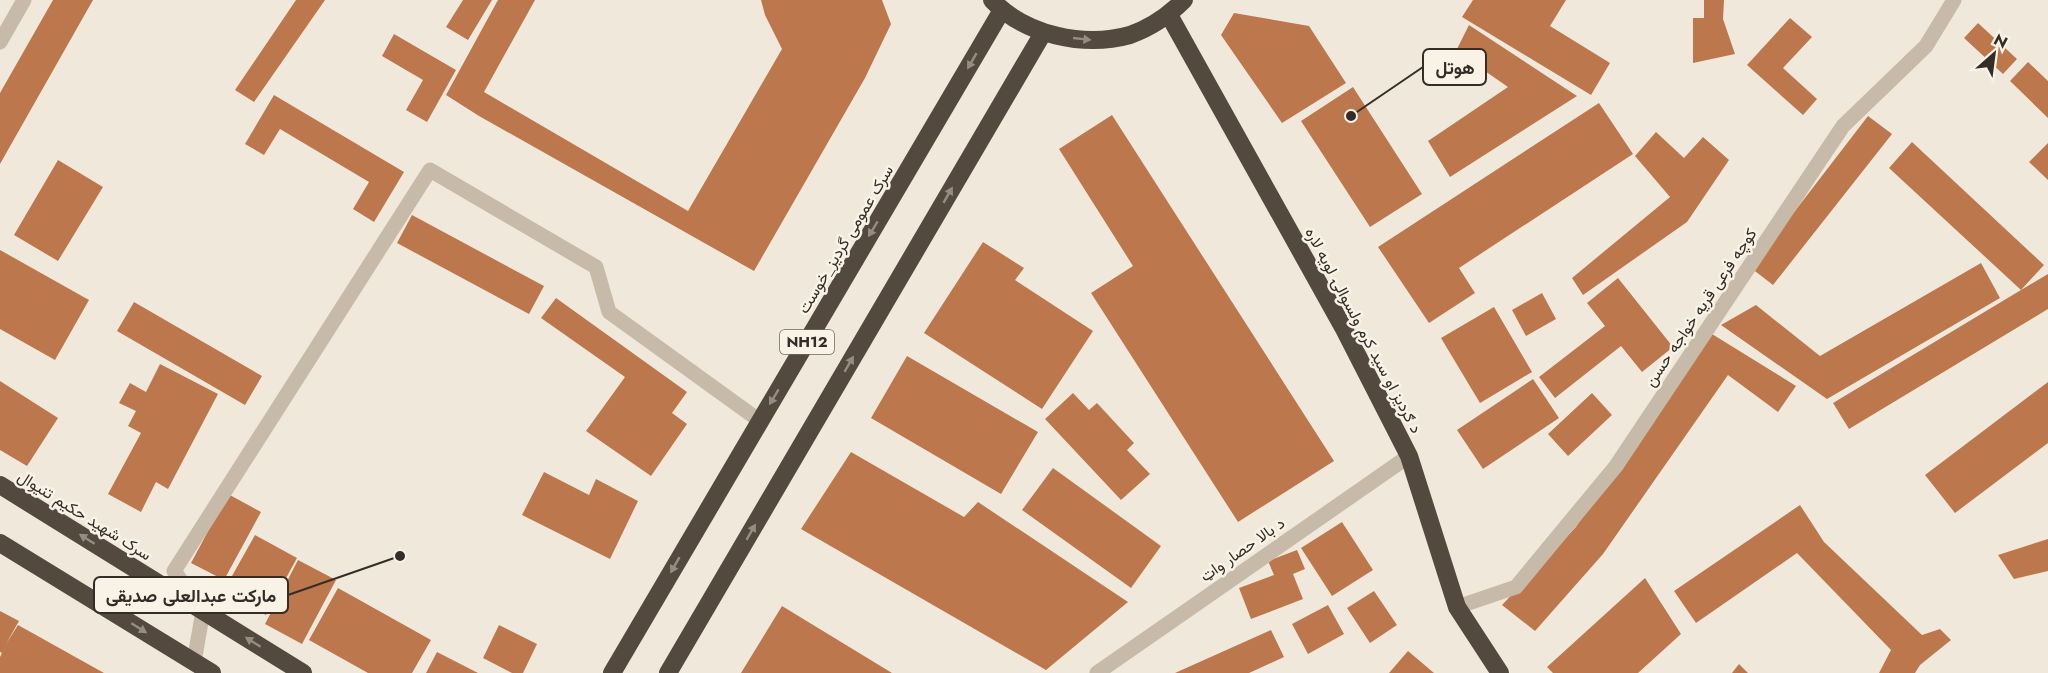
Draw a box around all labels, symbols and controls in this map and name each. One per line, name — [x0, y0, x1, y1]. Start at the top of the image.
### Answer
north arrow — [1964, 24, 2024, 84]
text: N — [1990, 28, 2012, 54]
one-way arrow — [1072, 34, 1091, 44]
callout: هوتل — [1423, 49, 1486, 85]
one-way arrow — [967, 53, 977, 70]
text: هوتل — [1435, 55, 1475, 81]
street label: سرک عمومی گردیز_خوست — [792, 161, 899, 318]
one-way arrow — [943, 186, 953, 203]
one-way arrow — [868, 221, 879, 237]
street label: د ګردیز او سید کرم ولسوالۍ لویه لاره — [1299, 223, 1428, 437]
street label: کوچه فرعی قریه خواجه حسن — [1639, 224, 1762, 391]
road number: NH12 — [780, 330, 834, 354]
one-way arrow — [844, 356, 855, 372]
one-way arrow — [769, 389, 779, 406]
street label: سرک شهید حکیم تنیوال — [13, 465, 156, 566]
street label: د بالا حصار واټ — [1195, 512, 1289, 587]
one-way arrow — [746, 523, 756, 540]
one-way arrow — [79, 534, 95, 545]
one-way arrow — [670, 557, 681, 573]
callout: مارکت عبدالعلی صدیقی — [94, 577, 288, 613]
text: مارکت عبدالعلی صدیقی — [106, 583, 276, 609]
one-way arrow — [131, 623, 147, 634]
one-way arrow — [245, 637, 261, 648]

